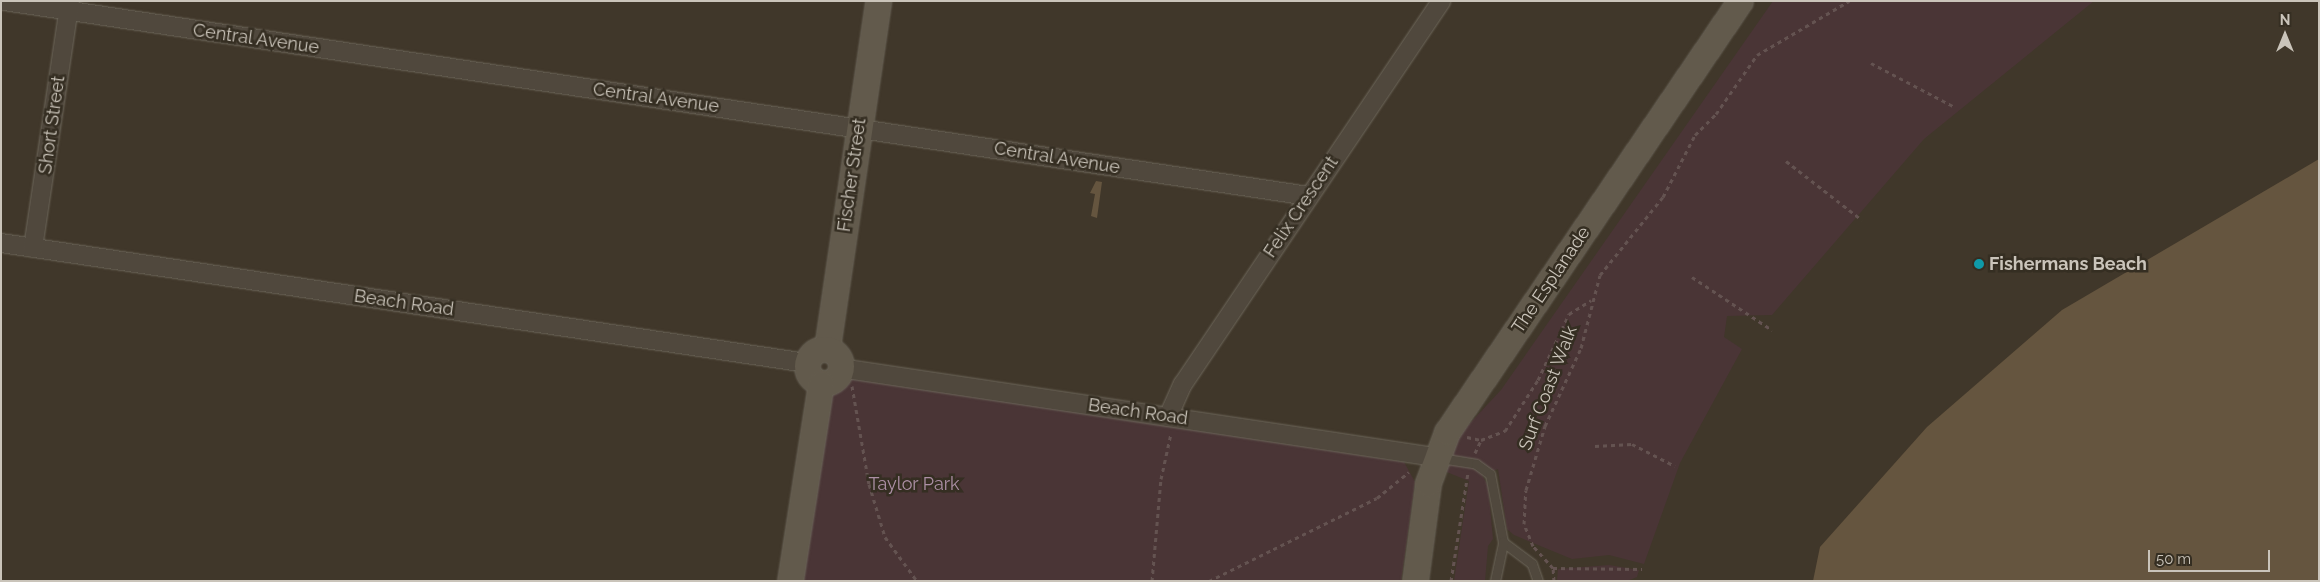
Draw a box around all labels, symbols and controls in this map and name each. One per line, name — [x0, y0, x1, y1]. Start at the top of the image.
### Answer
north arrow — [2260, 10, 2310, 60]
text: N — [2280, 12, 2290, 28]
street label: Central Avenue — [191, 19, 321, 59]
street label: Short Street — [34, 74, 70, 176]
street label: Central Avenue — [591, 78, 721, 118]
street label: Fischer Street — [833, 117, 871, 233]
street label: Central Avenue — [992, 137, 1122, 179]
street label: Felix Crescent — [1259, 152, 1343, 262]
street label: The Esplanade — [1507, 223, 1595, 337]
place label: Fishermans Beach — [1989, 253, 2147, 275]
marker: Fishermans Beach — [1973, 258, 1985, 270]
street label: Beach Road — [353, 285, 455, 321]
street label: Surf Coast Walk — [1514, 322, 1582, 454]
street label: Beach Road — [1087, 394, 1189, 430]
park label: Taylor Park — [868, 473, 960, 495]
scale bar — [2150, 540, 2272, 572]
text: 50 m — [2156, 550, 2191, 568]

